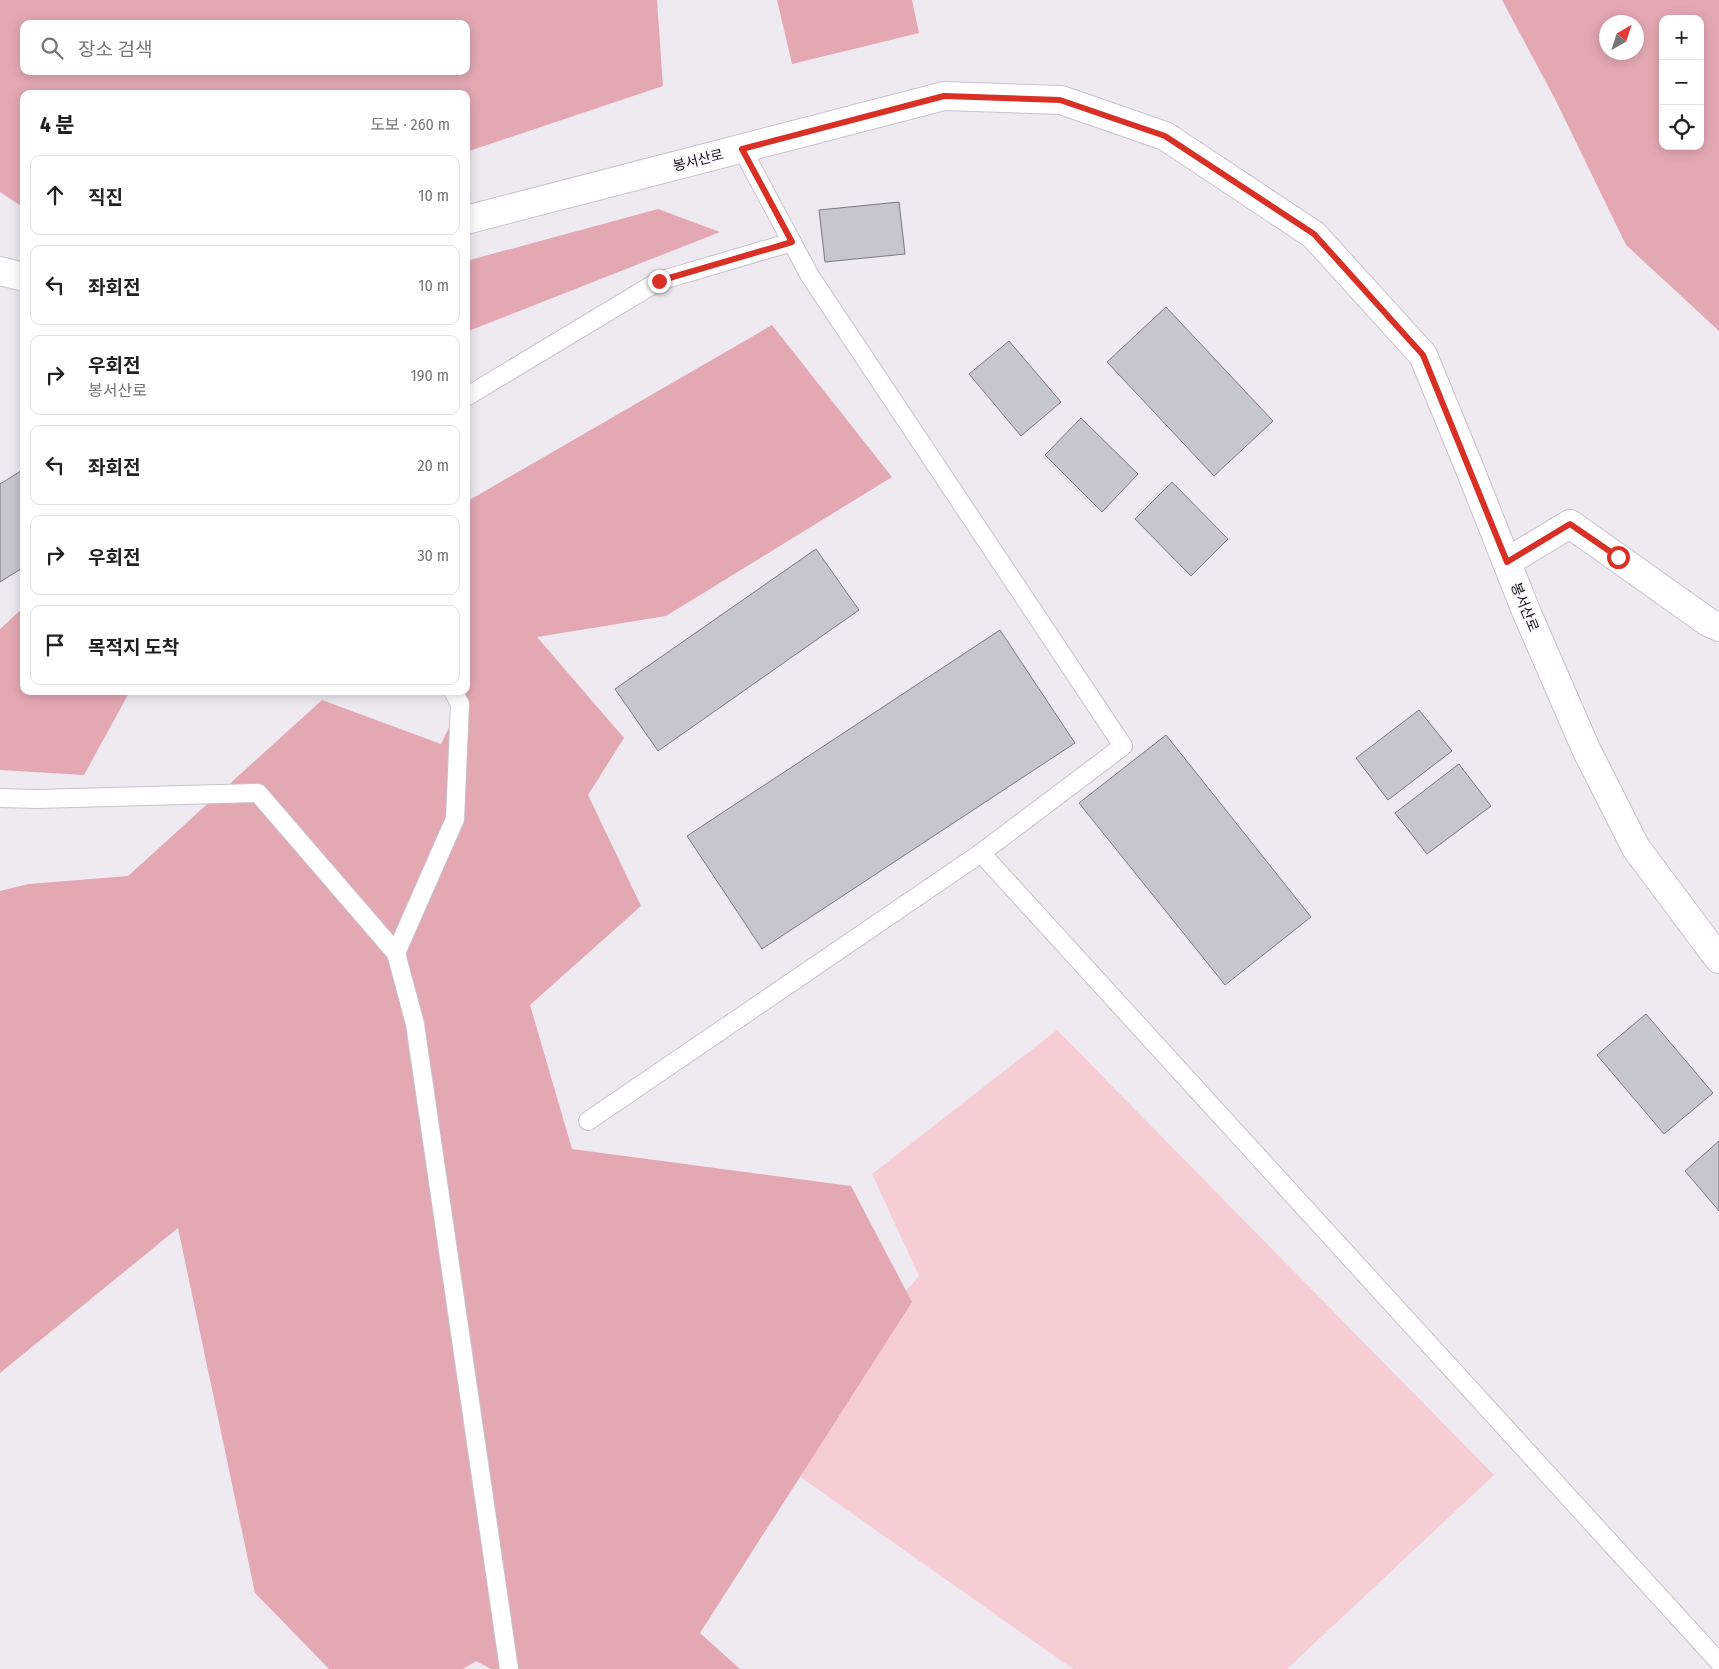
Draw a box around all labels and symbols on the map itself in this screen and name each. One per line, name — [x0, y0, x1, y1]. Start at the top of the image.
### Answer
north arrow — [1599, 15, 1644, 60]
street label: 봉서산로 — [671, 146, 725, 175]
route end — [648, 270, 671, 293]
route start — [1607, 546, 1630, 569]
street label: 봉서산로 — [1507, 580, 1542, 634]

